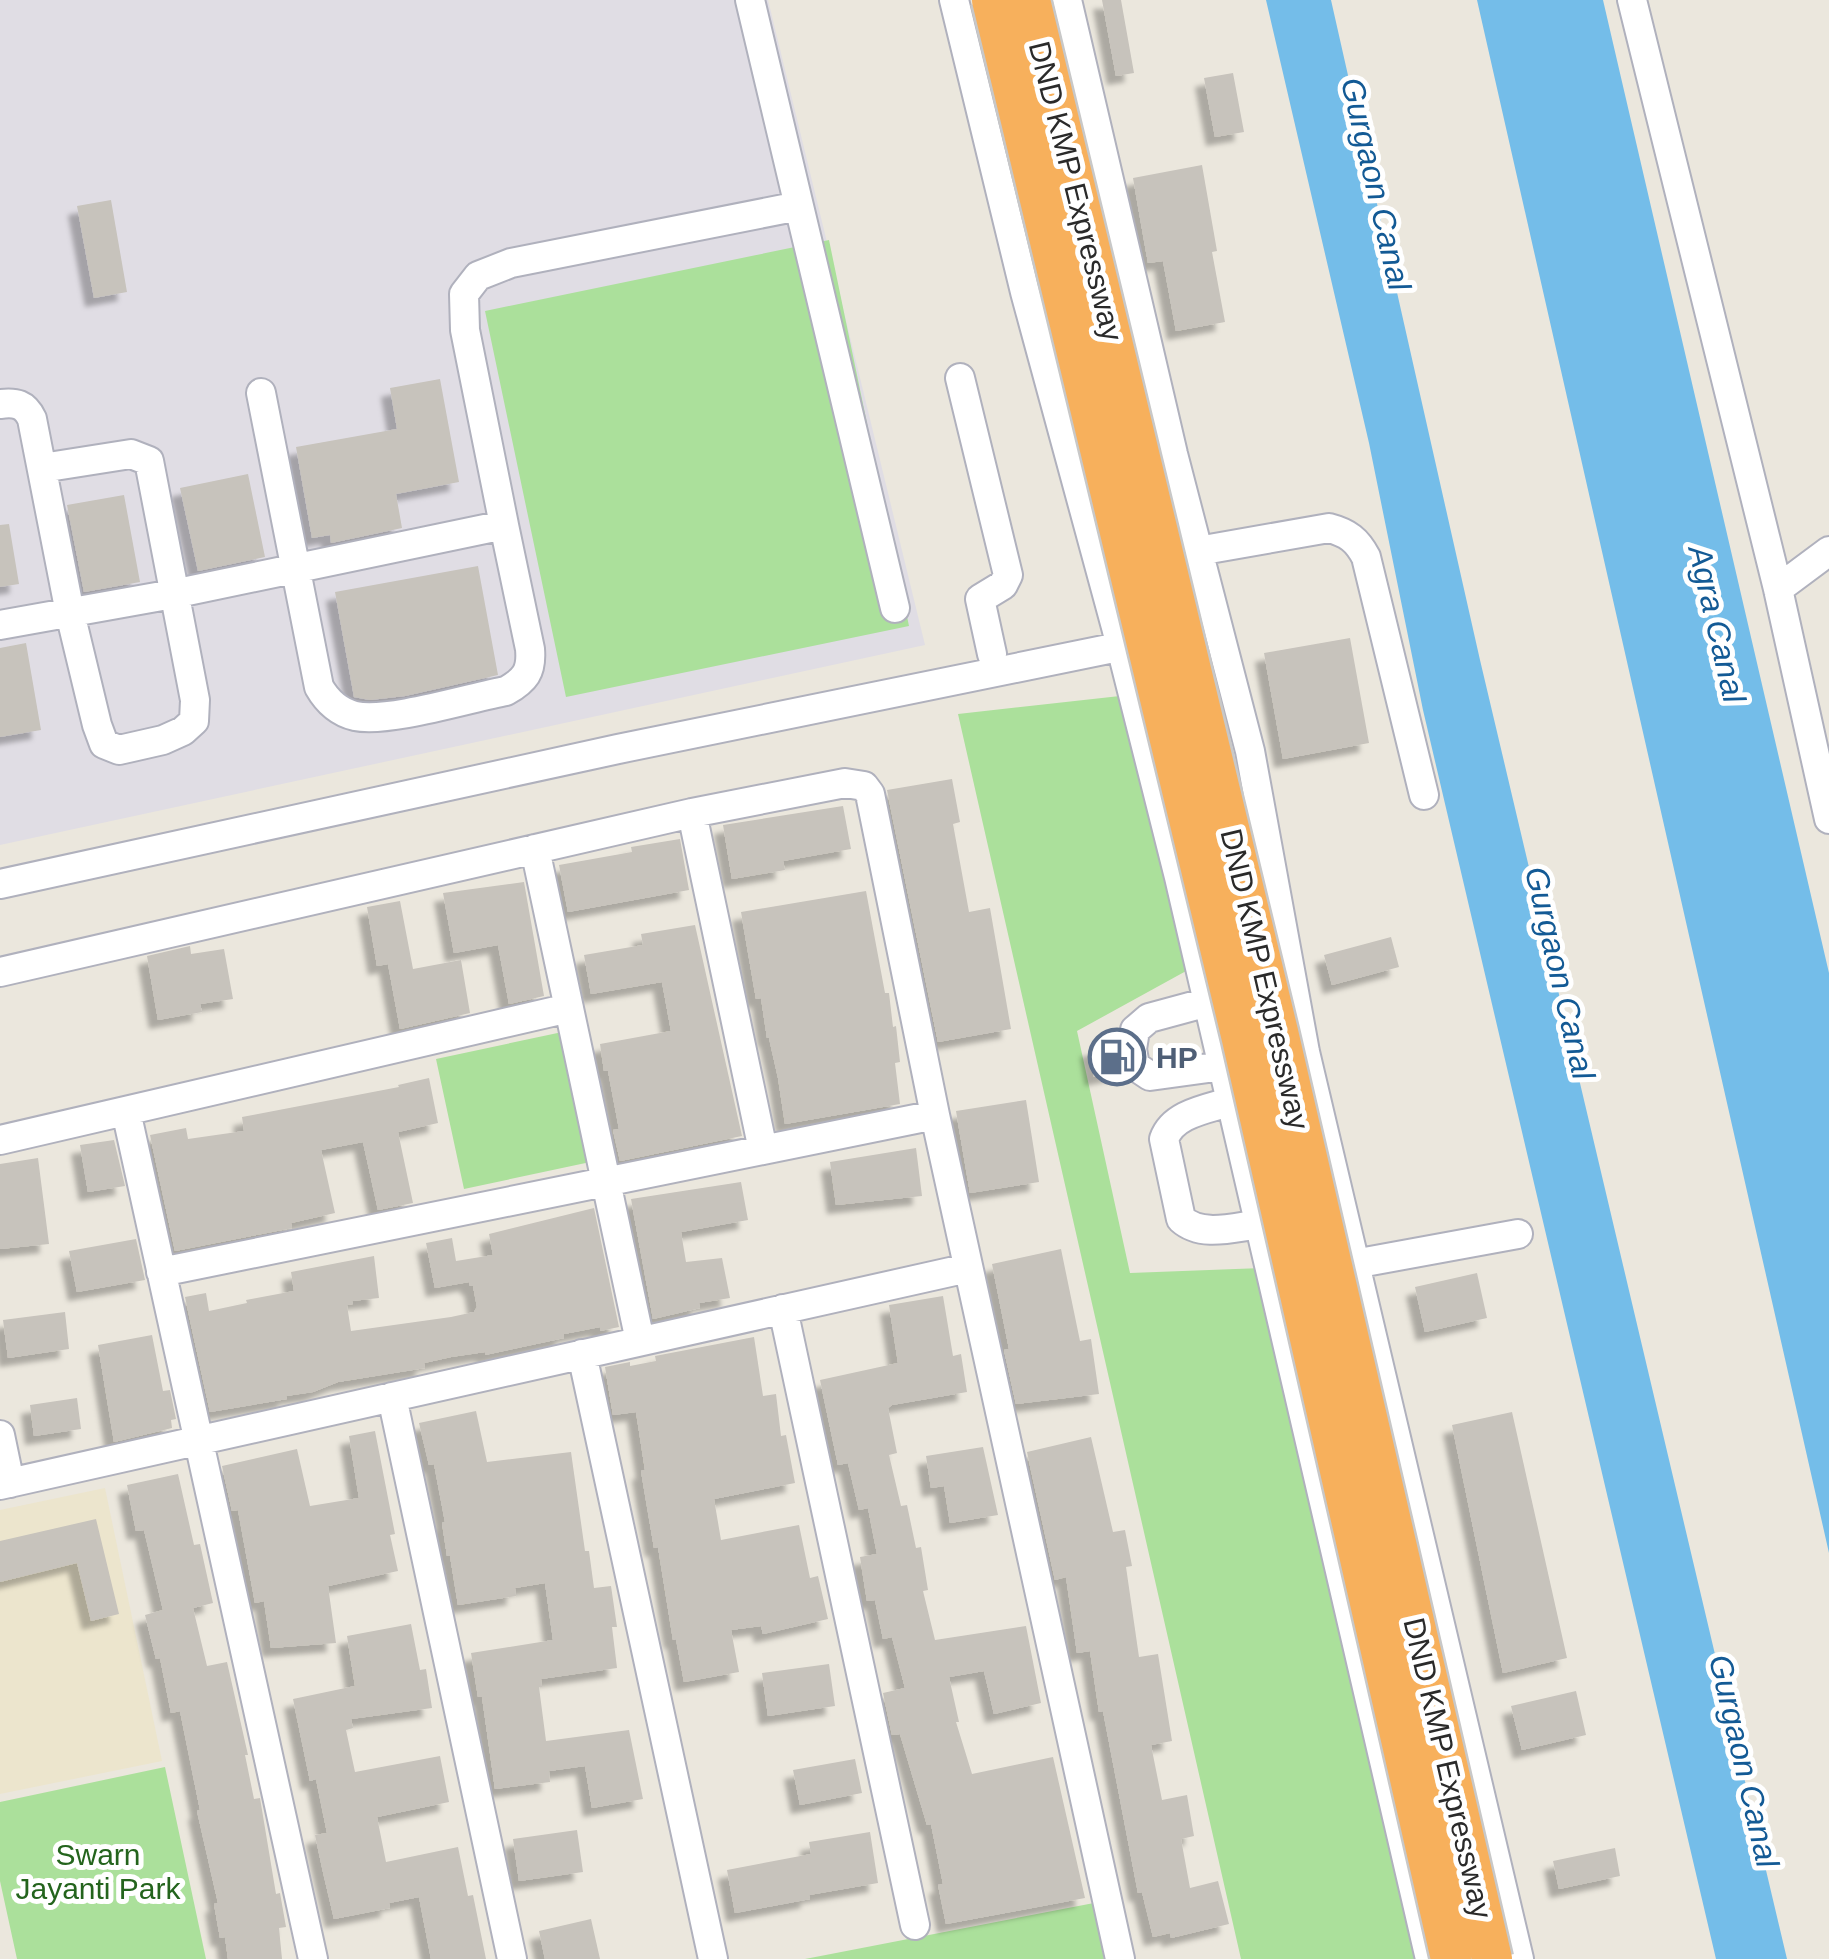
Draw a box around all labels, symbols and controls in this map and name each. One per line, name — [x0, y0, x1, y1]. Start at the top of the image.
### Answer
street label: DND KMP Expressway — [1023, 38, 1129, 344]
water label: Gurgaon Canal — [1334, 74, 1418, 295]
water label: Agra Canal — [1681, 540, 1753, 707]
street label: DND KMP Expressway — [1214, 825, 1316, 1133]
water label: Gurgaon Canal — [1518, 863, 1602, 1084]
fuel station icon: HP — [1087, 1027, 1147, 1087]
place label: HP — [1156, 1041, 1198, 1074]
street label: DND KMP Expressway — [1397, 1614, 1499, 1922]
water label: Gurgaon Canal — [1702, 1651, 1786, 1872]
park label: Swarn Jayanti Park — [15, 1838, 182, 1905]

